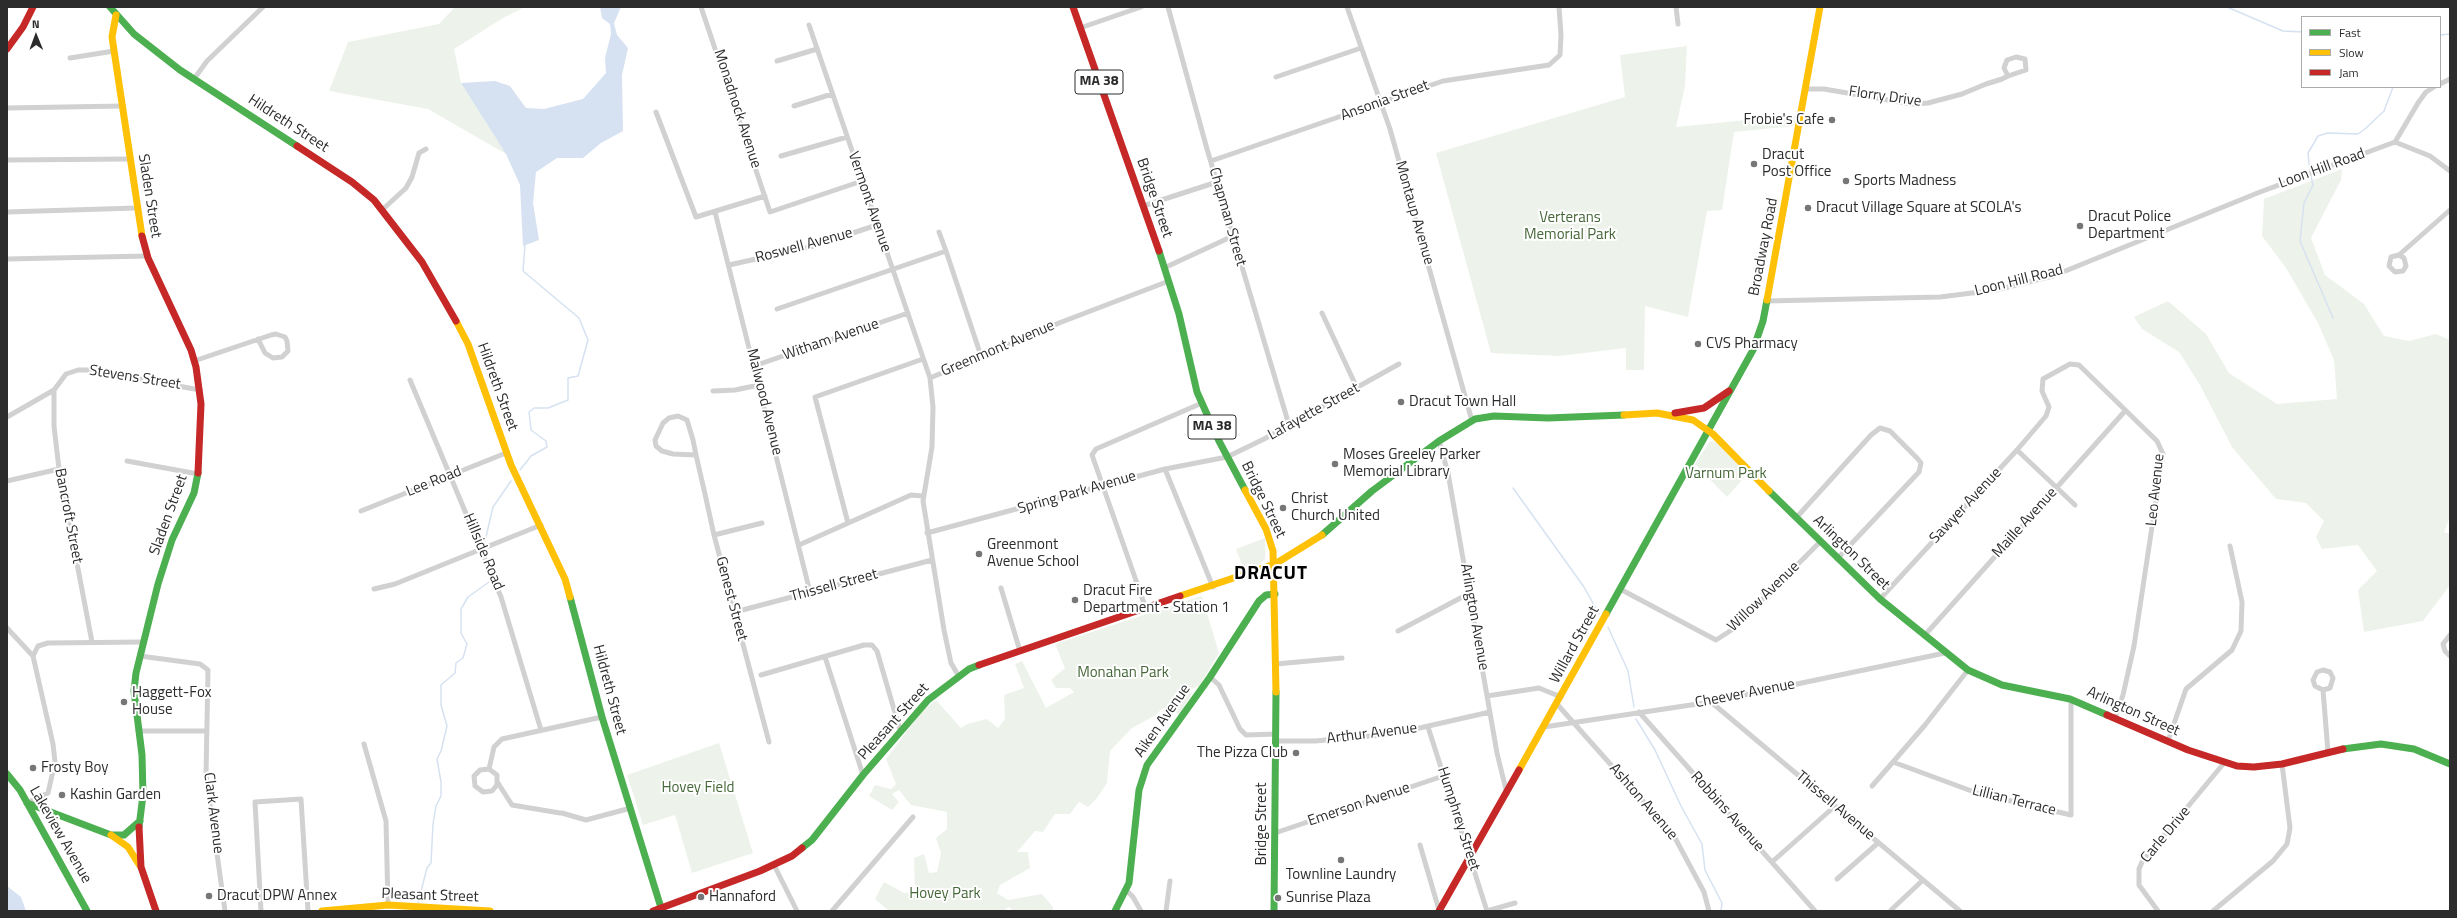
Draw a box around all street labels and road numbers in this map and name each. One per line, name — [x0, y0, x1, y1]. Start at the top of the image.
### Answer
street label: Monadnock Avenue — [709, 47, 765, 171]
road number: MA 38 — [1075, 70, 1123, 94]
street label: Ansonia Street — [1338, 77, 1432, 125]
street label: Florry Drive — [1848, 83, 1922, 111]
street label: Hildreth Street — [244, 91, 332, 157]
street label: Loon Hill Road — [2276, 145, 2368, 193]
street label: Vermont Avenue — [843, 149, 895, 255]
street label: Sladen Street — [133, 153, 165, 239]
street label: Bridge Street — [1132, 156, 1176, 240]
street label: Montaup Avenue — [1391, 159, 1437, 267]
street label: Chapman Street — [1204, 166, 1250, 268]
street label: Broadway Road — [1746, 196, 1782, 298]
street label: Roswell Avenue — [753, 224, 855, 268]
street label: Loon Hill Road — [1973, 261, 2065, 301]
street label: Witham Avenue — [781, 315, 881, 365]
street label: Greenmont Avenue — [939, 317, 1057, 381]
street label: Hildreth Street — [473, 340, 521, 434]
street label: Malwood Avenue — [742, 347, 786, 457]
street label: Stevens Street — [88, 362, 182, 394]
street label: Lafayette Street — [1265, 379, 1363, 445]
road number: MA 38 — [1188, 415, 1236, 439]
street label: Leo Avenue — [2143, 453, 2169, 527]
street label: Bridge Street — [1237, 459, 1289, 541]
street label: Lee Road — [404, 463, 464, 501]
street label: Sawyer Avenue — [1926, 464, 2006, 548]
street label: Bancroft Street — [50, 467, 86, 565]
street label: Spring Park Avenue — [1016, 467, 1138, 519]
street label: Sladen Street — [146, 472, 192, 558]
street label: Maille Avenue — [1989, 484, 2061, 562]
street label: Hillside Road — [459, 511, 507, 593]
street label: Arlington Street — [1809, 512, 1893, 594]
street label: Genest Street — [711, 555, 751, 643]
street label: Willow Avenue — [1724, 558, 1804, 636]
street label: Arlington Avenue — [1456, 562, 1492, 672]
street label: Thissell Street — [788, 566, 880, 606]
street label: Willard Street — [1546, 603, 1604, 687]
street label: Hildreth Street — [588, 643, 630, 737]
street label: Cheever Avenue — [1694, 675, 1796, 713]
street label: Pleasant Street — [855, 680, 933, 764]
street label: Aiken Avenue — [1131, 681, 1195, 761]
street label: Arlington Street — [2084, 683, 2182, 741]
street label: Arthur Avenue — [1326, 720, 1418, 748]
street label: Ashton Avenue — [1605, 760, 1681, 844]
street label: Humphrey Street — [1433, 765, 1483, 873]
street label: Robbins Avenue — [1686, 768, 1768, 856]
street label: Thissell Avenue — [1792, 768, 1878, 844]
street label: Clark Avenue — [199, 771, 227, 855]
street label: Emerson Avenue — [1306, 779, 1412, 831]
street label: Lillian Terrace — [1970, 782, 2058, 820]
street label: Lakeview Avenue — [25, 783, 95, 887]
street label: Bridge Street — [1253, 783, 1271, 865]
street label: Carle Drive — [2137, 803, 2195, 867]
street label: Pleasant Street — [381, 885, 479, 907]

